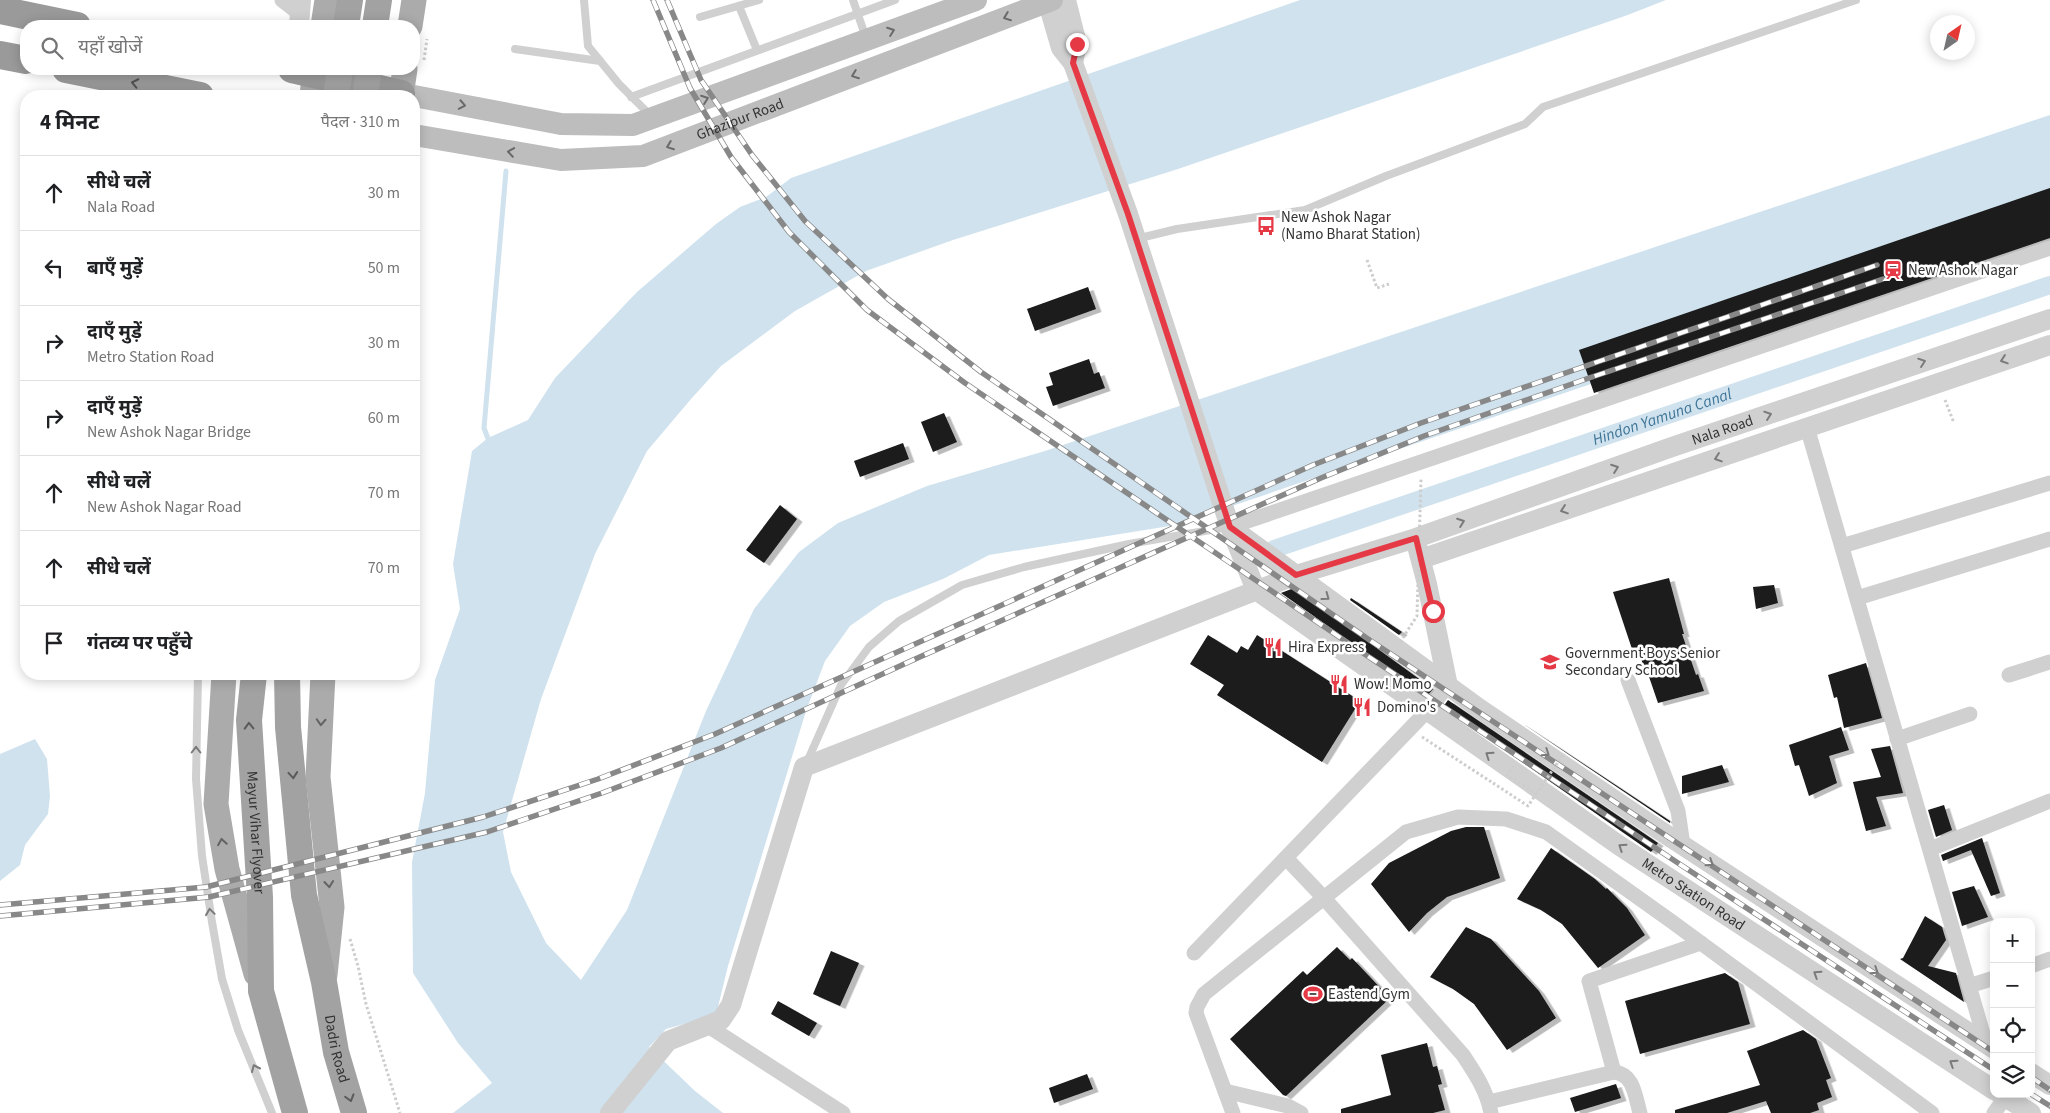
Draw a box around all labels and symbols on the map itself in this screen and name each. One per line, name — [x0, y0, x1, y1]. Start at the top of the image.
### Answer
one-way arrow — [1003, 11, 1011, 21]
north arrow — [1930, 15, 1975, 60]
one-way arrow — [886, 27, 895, 37]
route end — [1066, 33, 1089, 56]
one-way arrow — [851, 69, 860, 79]
one-way arrow — [131, 78, 140, 89]
street label: Ghazipur Road — [693, 93, 787, 145]
one-way arrow — [700, 95, 709, 105]
one-way arrow — [457, 100, 466, 110]
one-way arrow — [667, 140, 675, 150]
one-way arrow — [506, 147, 514, 158]
place label: New Ashok Nagar (Namo Bharat Station) — [1281, 207, 1421, 245]
bus stop icon: New Ashok Nagar (Namo Bharat Station) — [1255, 215, 1277, 237]
station icon: New Ashok Nagar — [1882, 259, 1904, 281]
place label: New Ashok Nagar — [1908, 260, 2019, 281]
one-way arrow — [2000, 355, 2009, 365]
one-way arrow — [1917, 358, 1926, 368]
water label: Hindon Yamuna Canal — [1590, 383, 1735, 451]
street label: Nala Road — [1689, 410, 1756, 450]
one-way arrow — [1764, 411, 1772, 421]
one-way arrow — [1714, 452, 1722, 462]
one-way arrow — [1610, 464, 1618, 474]
one-way arrow — [1560, 505, 1568, 515]
one-way arrow — [1457, 518, 1465, 528]
one-way arrow — [1320, 591, 1330, 600]
route start — [1422, 600, 1445, 623]
restaurant icon: Hira Express — [1262, 636, 1284, 658]
place label: Hira Express — [1288, 637, 1364, 658]
place label: Government Boys Senior Secondary School — [1565, 643, 1721, 681]
school or university icon: Government Boys Senior Secondary School — [1539, 651, 1561, 673]
restaurant icon: Wow! Momo — [1328, 673, 1350, 695]
place label: Wow! Momo — [1354, 674, 1432, 695]
restaurant icon: Domino's — [1351, 696, 1373, 718]
place label: Domino's — [1377, 697, 1436, 718]
one-way arrow — [316, 719, 326, 727]
one-way arrow — [244, 722, 255, 730]
one-way arrow — [191, 746, 201, 754]
one-way arrow — [1540, 747, 1549, 756]
one-way arrow — [1485, 752, 1495, 761]
street label: Mayur Vihar Flyover — [242, 770, 270, 895]
one-way arrow — [287, 771, 298, 779]
one-way arrow — [218, 838, 228, 846]
one-way arrow — [1618, 844, 1628, 853]
street label: Metro Station Road — [1638, 852, 1749, 935]
one-way arrow — [1705, 856, 1714, 866]
one-way arrow — [324, 881, 335, 889]
one-way arrow — [205, 908, 216, 916]
one-way arrow — [1869, 965, 1879, 974]
one-way arrow — [1813, 971, 1822, 981]
sports icon: Eastend Gym — [1302, 983, 1324, 1005]
place label: Eastend Gym — [1328, 984, 1410, 1005]
street label: Dadri Road — [319, 1013, 355, 1085]
one-way arrow — [1949, 1060, 1959, 1069]
one-way arrow — [250, 1064, 261, 1073]
one-way arrow — [344, 1093, 354, 1101]

